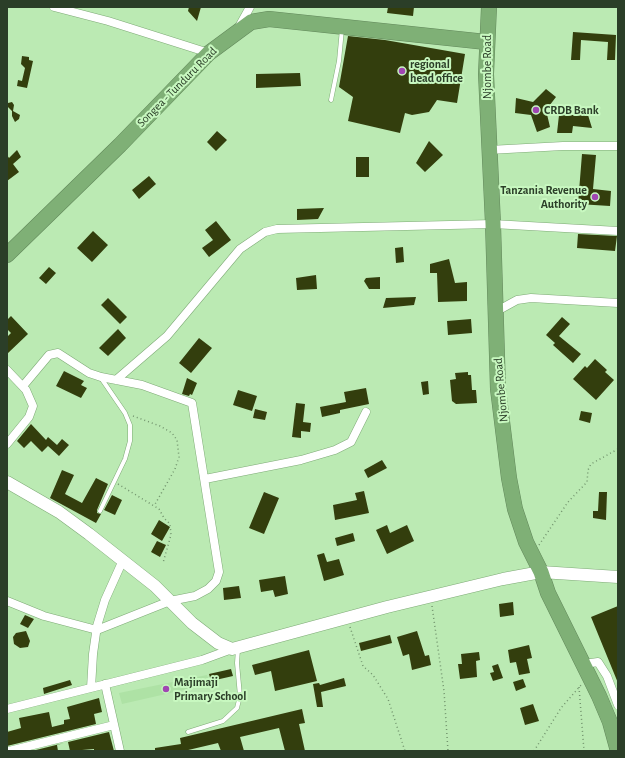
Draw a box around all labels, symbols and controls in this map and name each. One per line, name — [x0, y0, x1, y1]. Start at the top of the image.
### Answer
street label: Njombe Road — [480, 35, 494, 99]
street label: Songea - Tunduru Road — [134, 44, 220, 130]
place label: regional head office — [410, 57, 463, 85]
marker: regional head office — [397, 66, 407, 76]
place label: CRDB Bank — [544, 103, 599, 117]
marker: CRDB Bank — [531, 105, 541, 115]
place label: Tanzania Revenue Authority — [500, 183, 587, 211]
marker: Tanzania Revenue Authority — [590, 192, 600, 202]
street label: Njombe Road — [491, 357, 511, 423]
place label: Majimaji Primary School — [174, 675, 246, 703]
marker: Majimaji Primary School — [161, 684, 171, 694]

